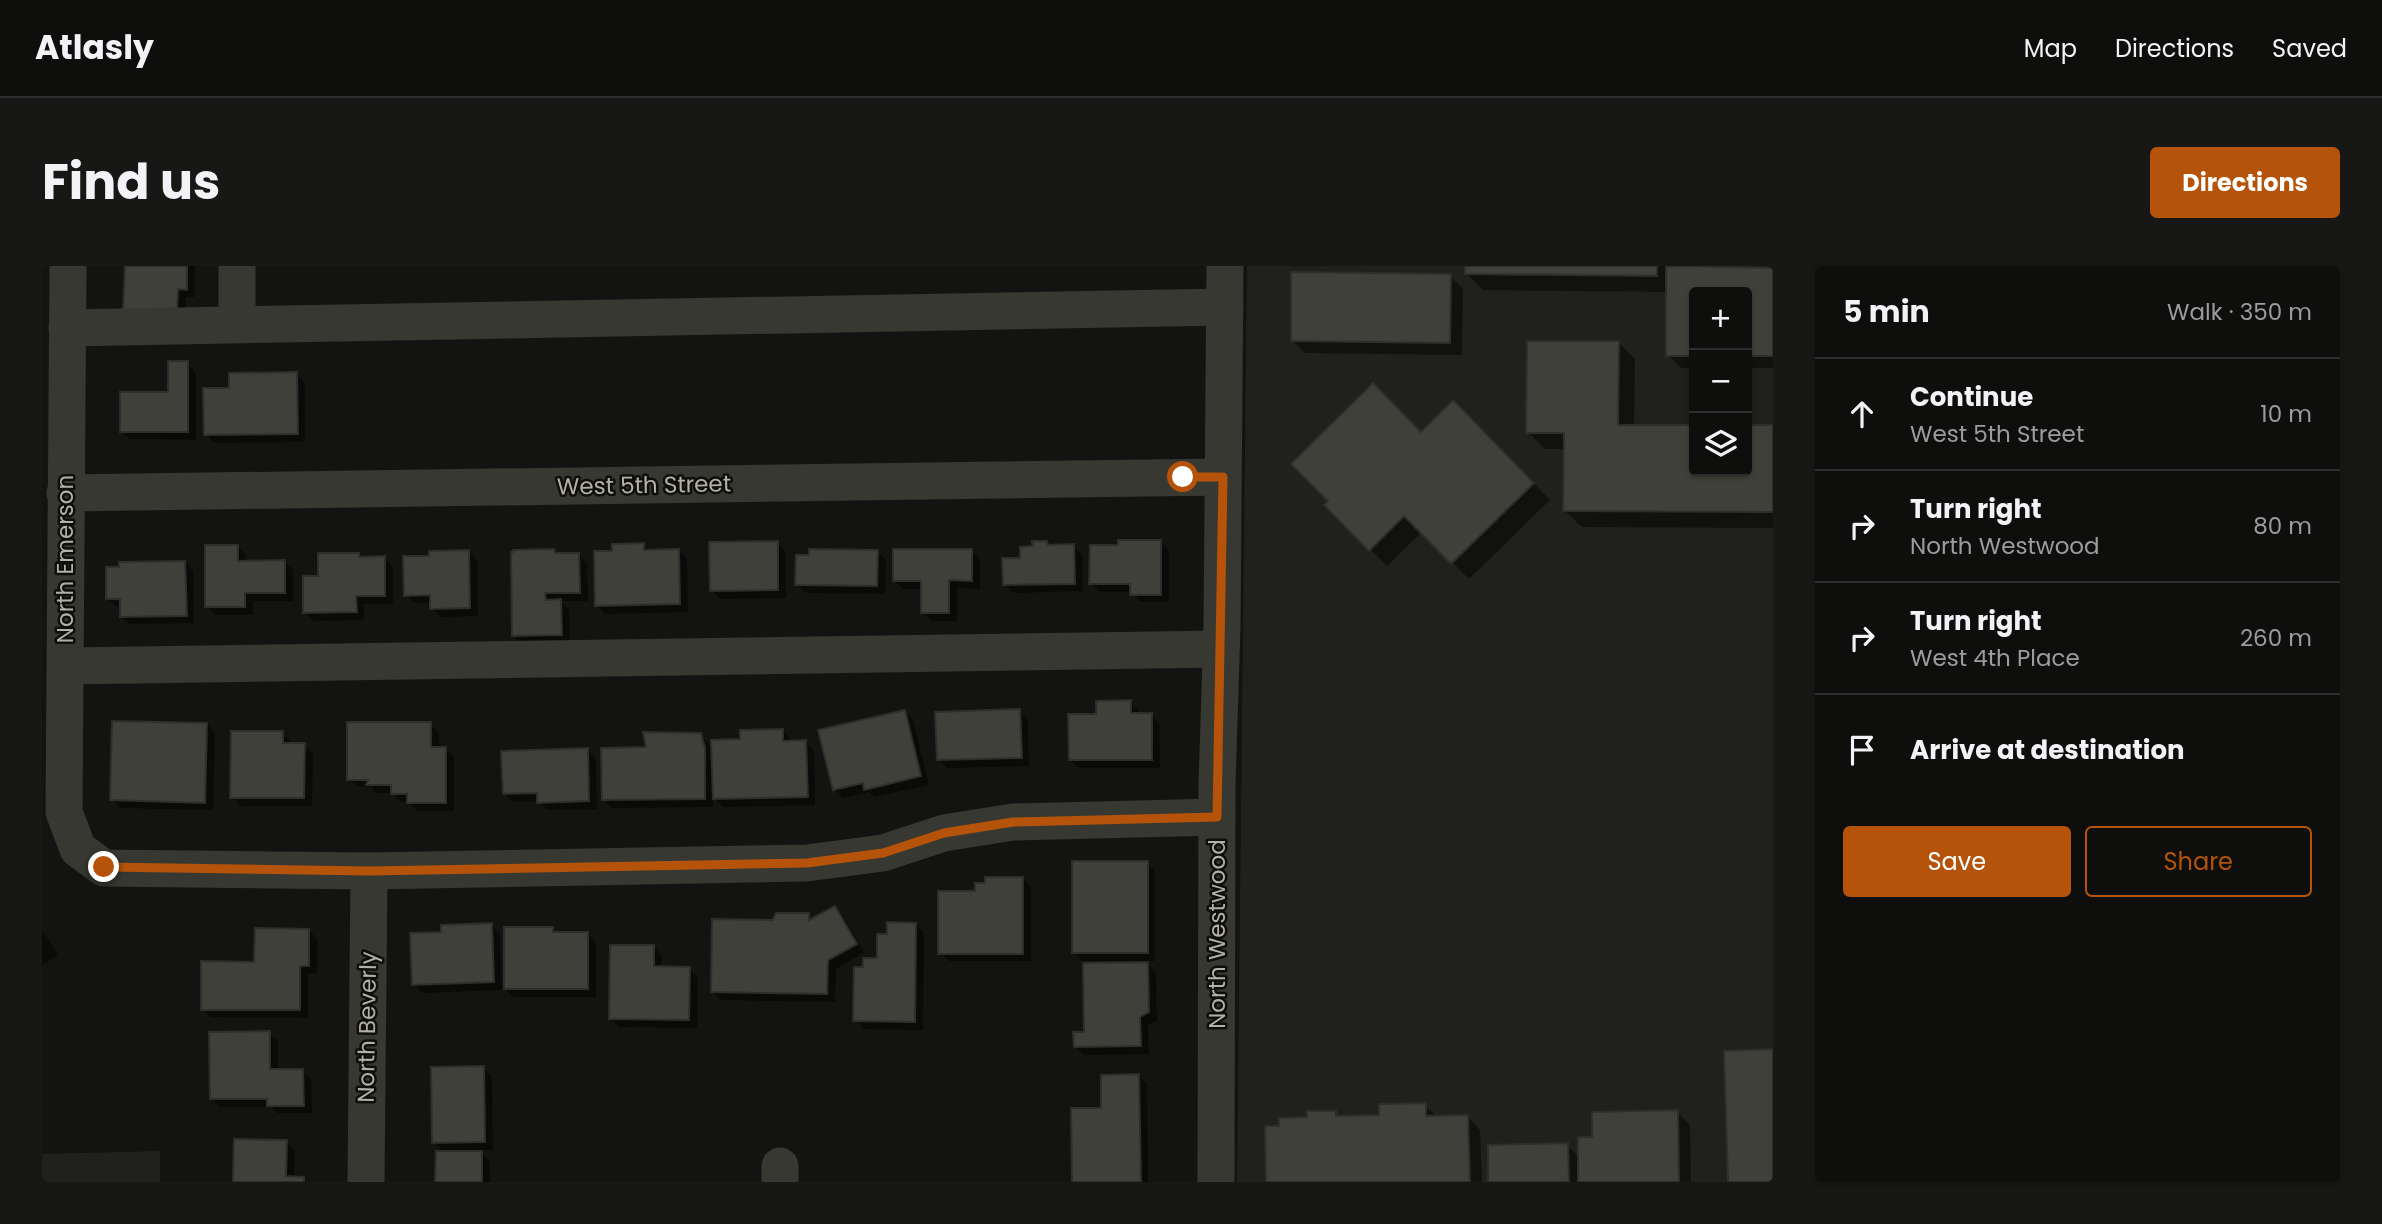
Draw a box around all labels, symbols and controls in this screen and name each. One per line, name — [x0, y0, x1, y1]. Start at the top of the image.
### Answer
text: Atlasly — [35, 24, 154, 71]
text: Map — [2024, 32, 2077, 65]
text: Directions — [2115, 32, 2234, 65]
text: Saved — [2272, 32, 2347, 65]
button: Directions — [2150, 147, 2340, 218]
text: Find us — [42, 148, 220, 216]
map controls — [1689, 287, 1752, 476]
button: + — [1689, 287, 1752, 350]
text: 5 min — [1843, 290, 1930, 333]
text: Walk · 350 m — [2167, 296, 2312, 328]
button: − — [1689, 350, 1752, 413]
text: Continue — [1910, 379, 2033, 415]
icon: ahead — [1843, 395, 1881, 433]
text: 10 m — [2260, 398, 2312, 430]
button: layers — [1689, 413, 1752, 476]
text: West 5th Street — [1910, 418, 2084, 450]
route start — [1167, 461, 1198, 492]
street label: West 5th Street — [557, 467, 731, 503]
street label: North Emerson — [49, 475, 81, 643]
text: Turn right — [1910, 491, 2042, 527]
icon: right — [1843, 507, 1881, 545]
text: 80 m — [2253, 510, 2312, 542]
text: North Westwood — [1910, 530, 2100, 562]
text: Turn right — [1910, 603, 2042, 639]
icon: right — [1843, 619, 1881, 657]
text: 260 m — [2240, 622, 2312, 654]
text: West 4th Place — [1910, 642, 2080, 674]
icon: arrive — [1843, 731, 1881, 769]
text: Arrive at destination — [1910, 732, 2185, 768]
button: Save — [1843, 826, 2071, 897]
button: Share — [2085, 826, 2312, 897]
street label: North Westwood — [1201, 839, 1233, 1029]
route end — [88, 851, 119, 882]
street label: North Beverly — [350, 951, 384, 1103]

